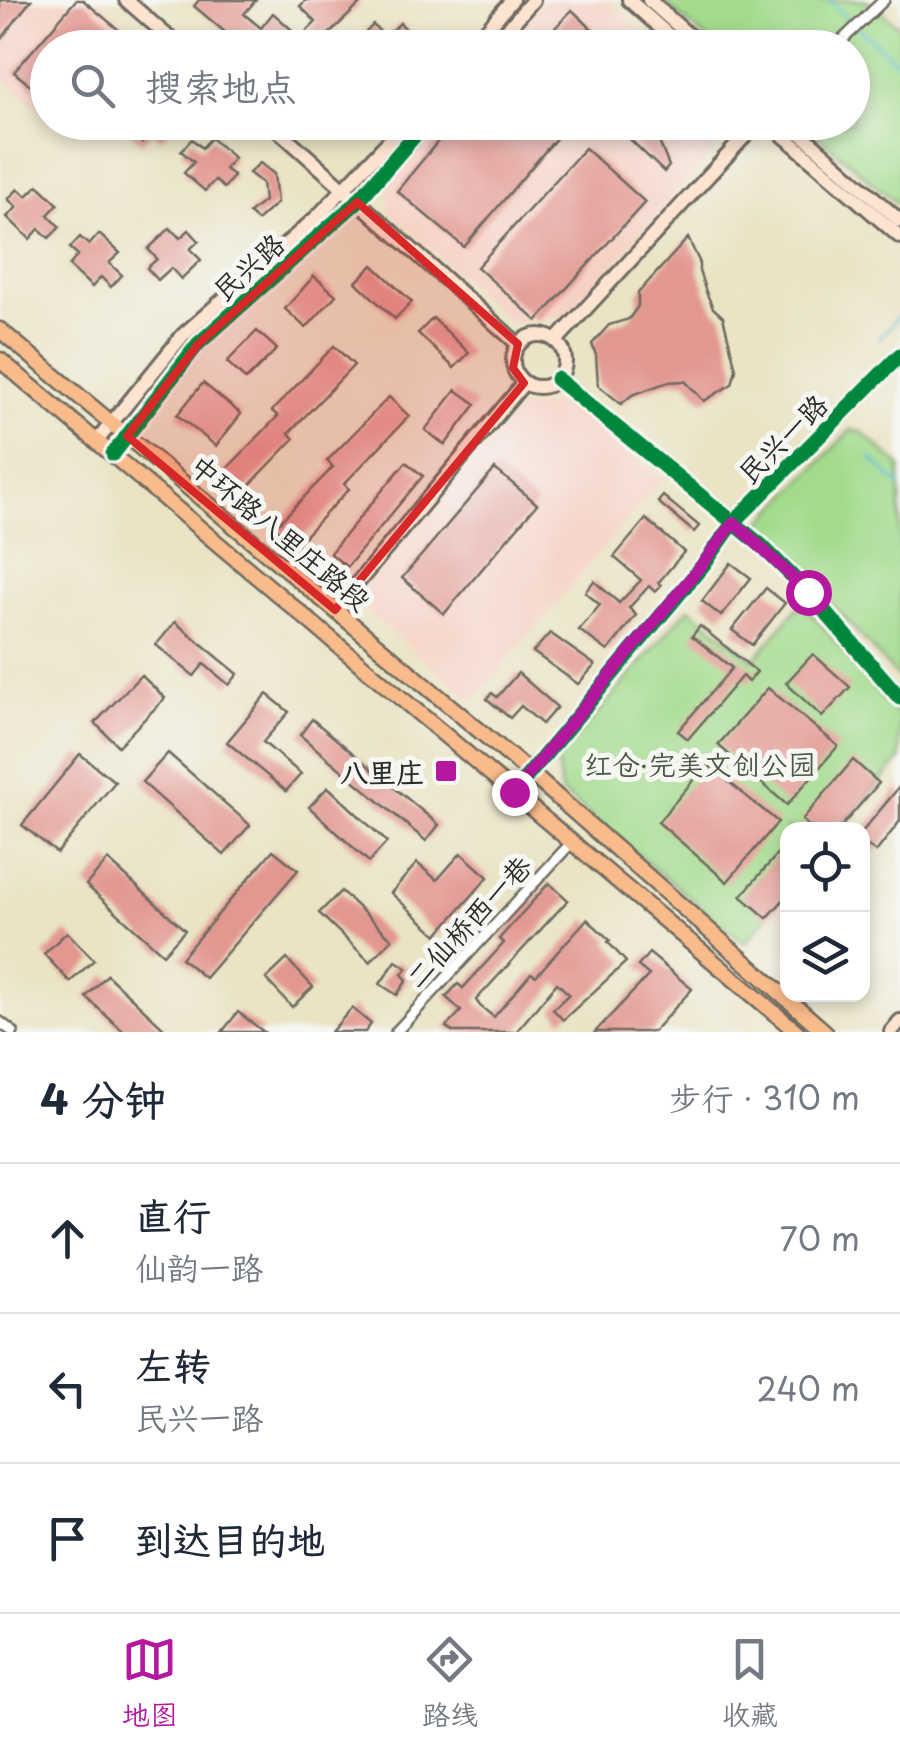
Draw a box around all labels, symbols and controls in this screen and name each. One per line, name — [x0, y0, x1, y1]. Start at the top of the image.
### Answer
search box — [30, 30, 870, 140]
text: 搜索地点 — [145, 57, 297, 114]
icon: search — [65, 58, 120, 113]
street label: 民兴路 — [202, 222, 294, 310]
street label: 民兴一路 — [727, 383, 837, 493]
street label: 中环路八里庄路段 — [181, 444, 381, 620]
route start — [786, 570, 832, 616]
park label: 红仓·完美文创公园 — [584, 742, 816, 785]
place label: 八里庄 — [340, 750, 424, 793]
marker: 八里庄 — [433, 758, 459, 784]
route end — [492, 770, 538, 816]
map controls — [780, 822, 870, 1002]
button: locate — [780, 822, 870, 912]
street label: 二仙桥西一巷 — [395, 844, 542, 997]
button: layers — [780, 912, 870, 1002]
text: 4 分钟 — [40, 1066, 166, 1129]
text: 步行 · 310 m — [669, 1073, 860, 1121]
text: 直行 — [135, 1186, 211, 1243]
icon: ahead — [40, 1211, 95, 1266]
text: 70 m — [780, 1214, 860, 1262]
text: 仙韵一路 — [135, 1243, 263, 1291]
text: 左转 — [135, 1336, 211, 1393]
icon: left — [40, 1361, 95, 1416]
text: 240 m — [757, 1364, 860, 1412]
text: 民兴一路 — [135, 1393, 263, 1441]
text: 到达目的地 — [135, 1510, 325, 1567]
icon: arrive — [40, 1511, 95, 1566]
tab: 地图 — [122, 1632, 178, 1735]
tab: 路线 — [422, 1632, 478, 1735]
tab: 收藏 — [722, 1632, 778, 1735]

